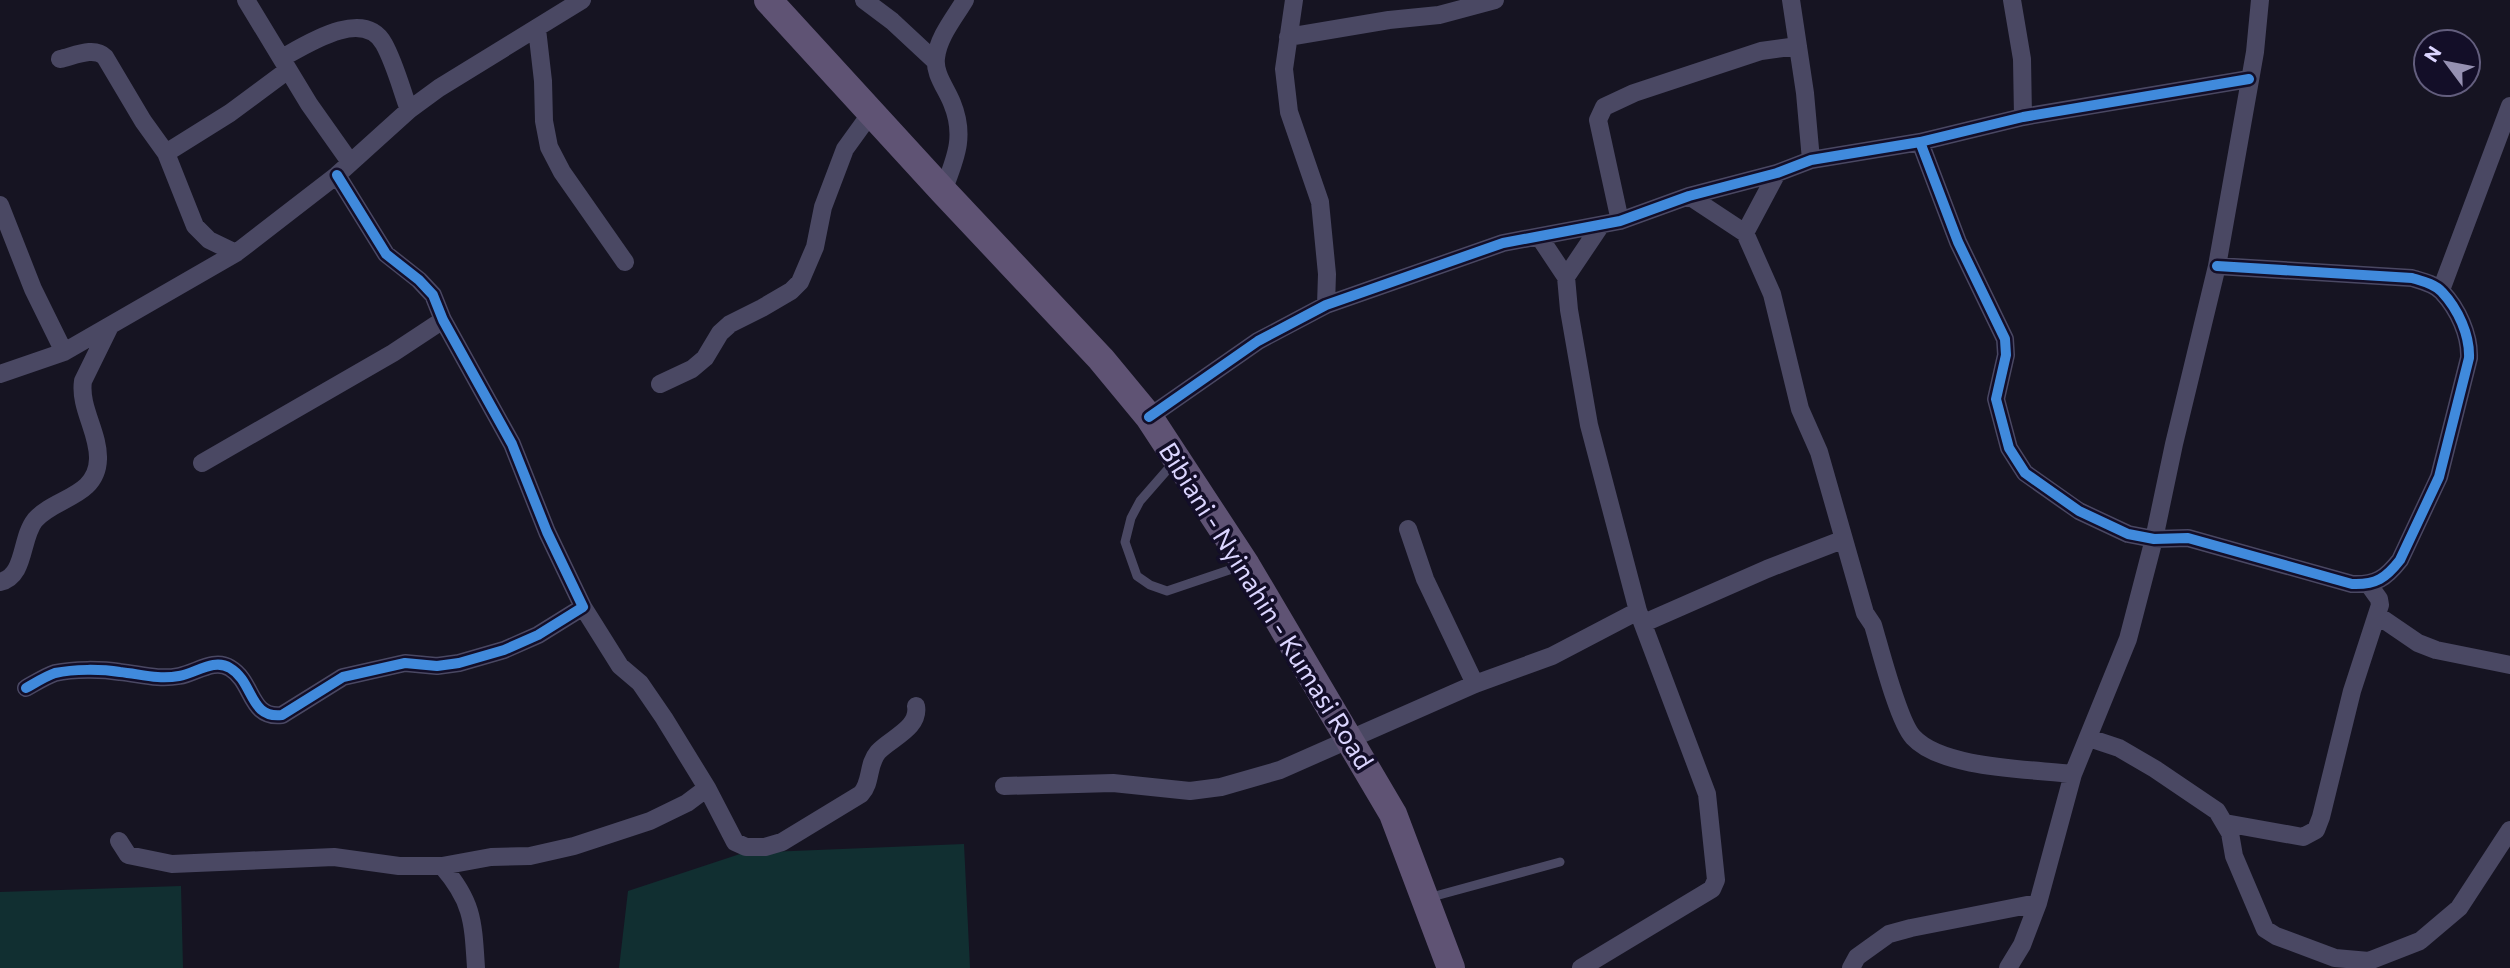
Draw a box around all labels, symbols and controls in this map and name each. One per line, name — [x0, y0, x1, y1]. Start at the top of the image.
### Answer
north arrow — [2412, 28, 2482, 98]
text: N — [2419, 42, 2446, 66]
street label: Bibiani - Nyinahin - Kumasi Road — [1154, 436, 1381, 774]

